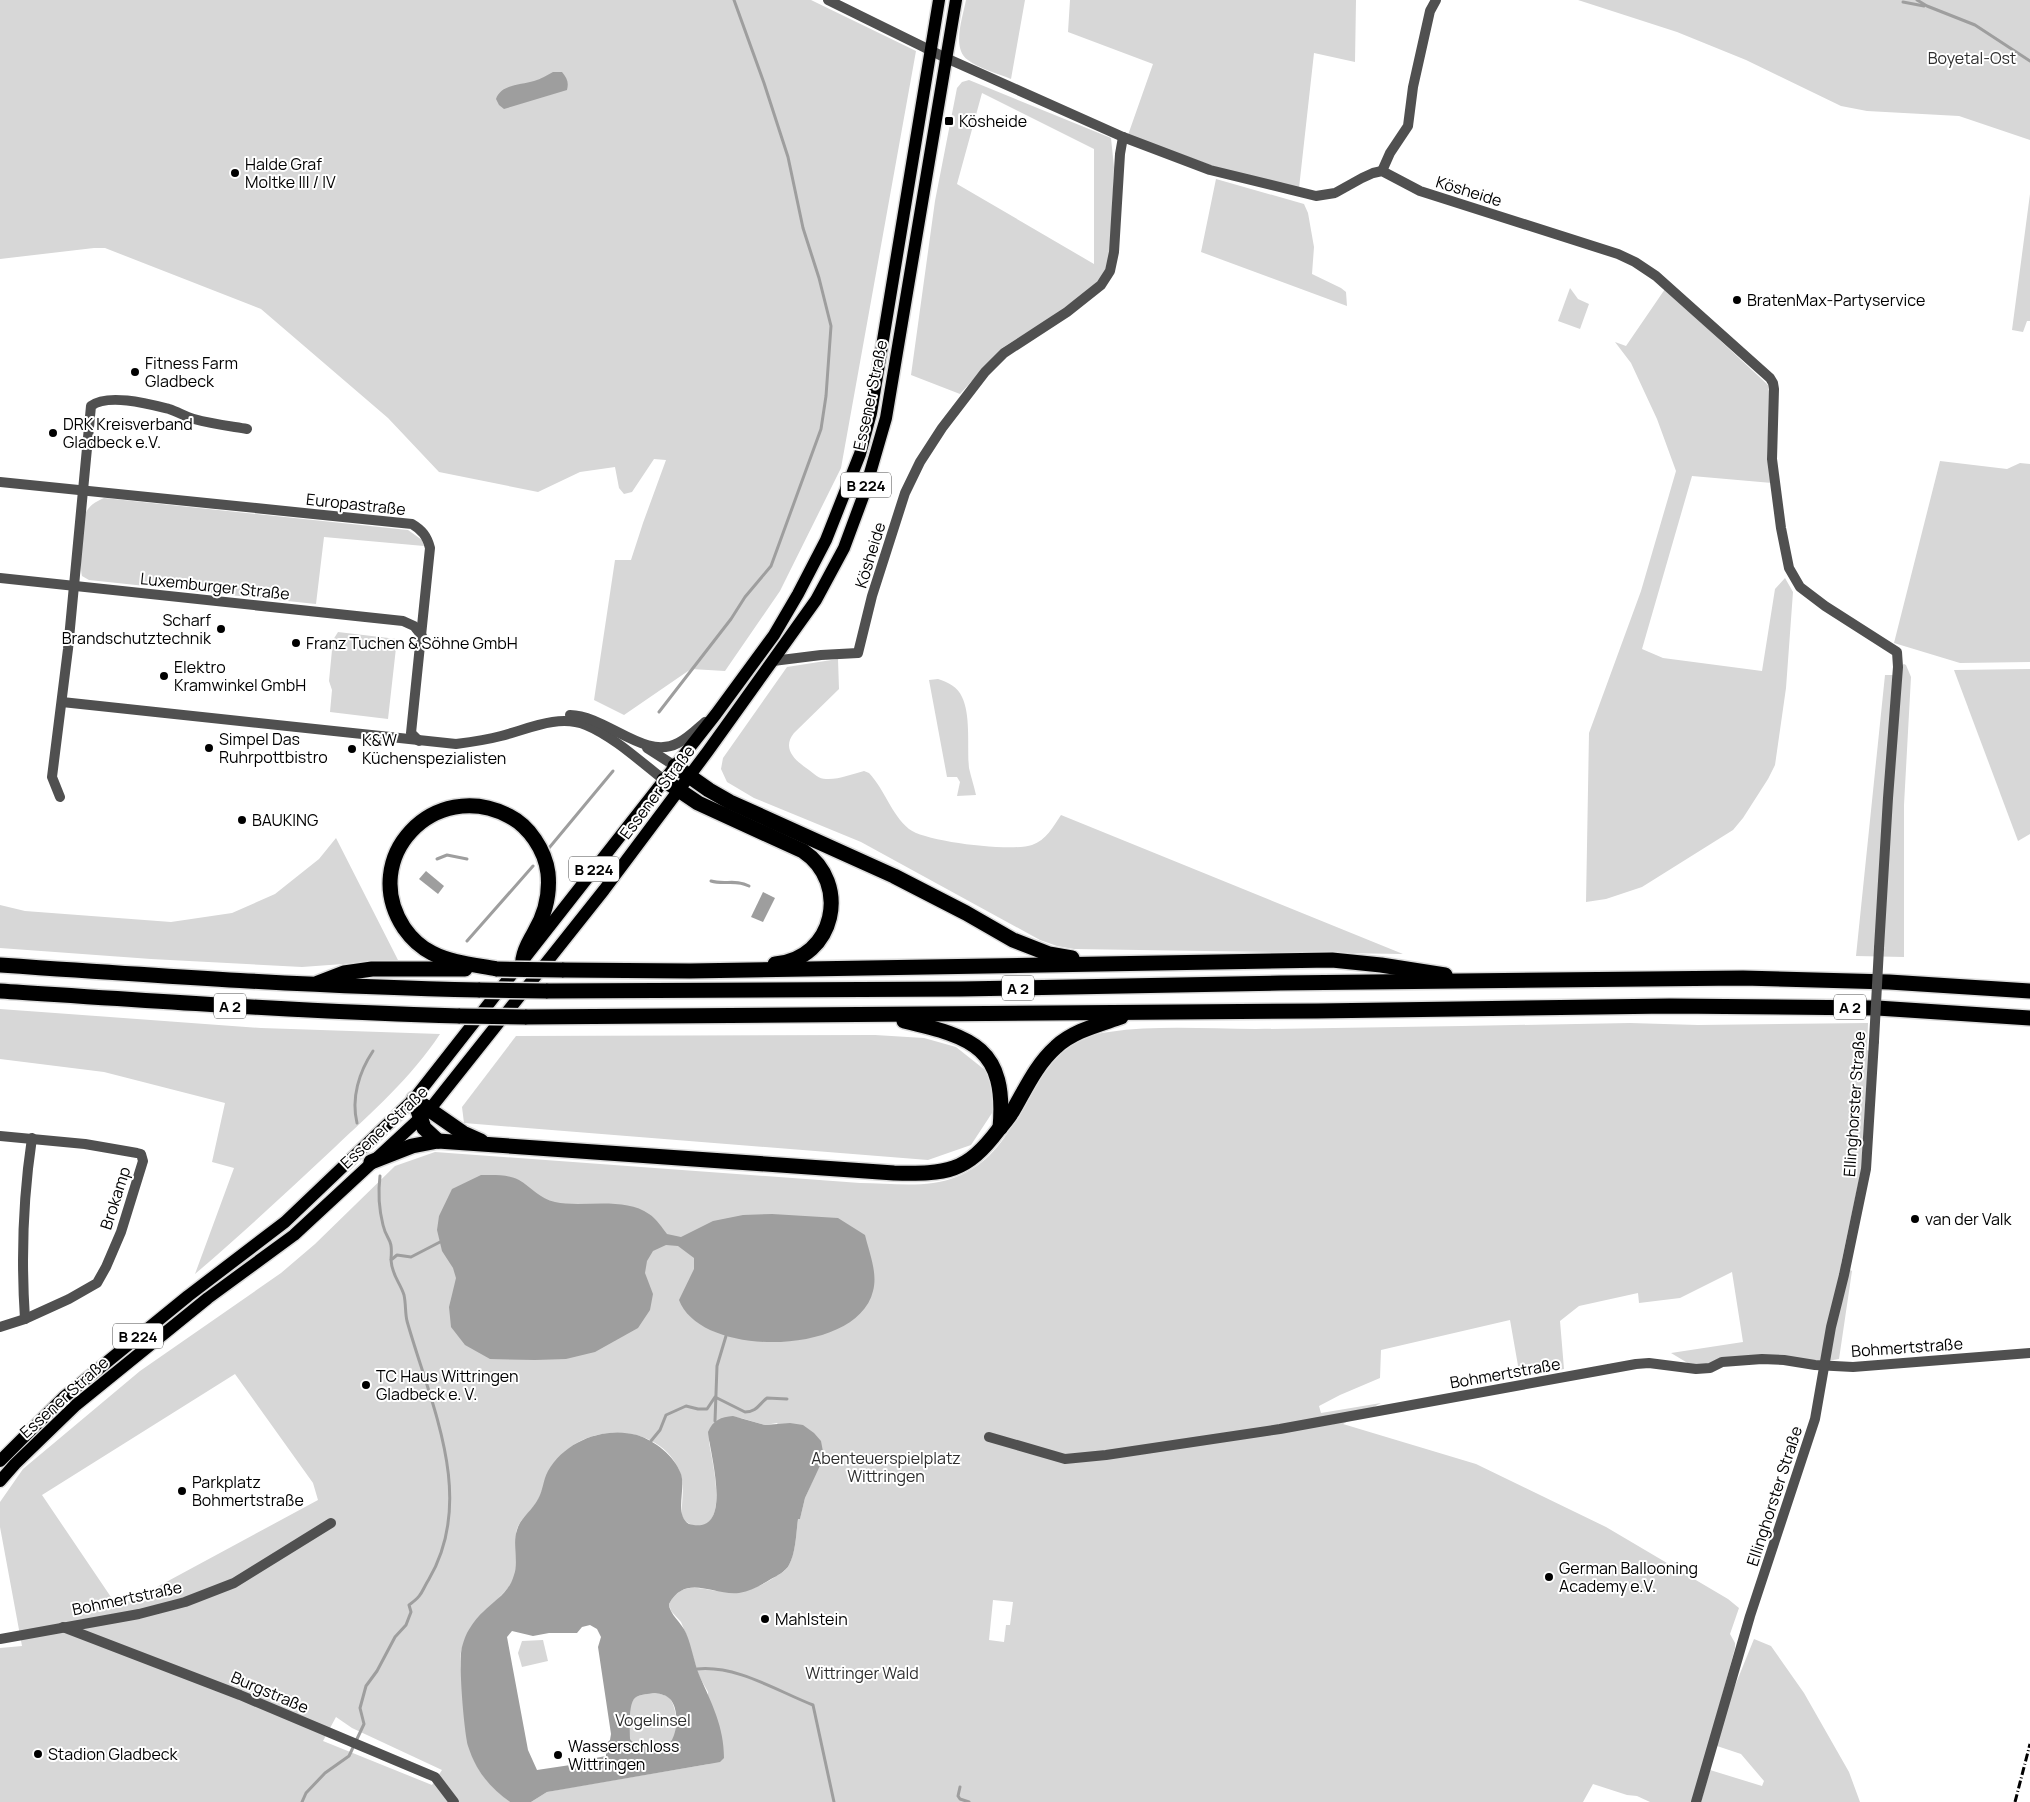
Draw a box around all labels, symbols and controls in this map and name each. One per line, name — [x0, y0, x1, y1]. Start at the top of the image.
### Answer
park label: Boyetal-Ost — [1928, 47, 2016, 69]
place label: Kösheide — [959, 110, 1027, 132]
marker: Kösheide — [943, 115, 955, 127]
place label: Halde Graf Moltke III / IV — [245, 153, 336, 193]
marker: Halde Graf Moltke III / IV — [229, 167, 241, 179]
street label: Kösheide — [1433, 171, 1505, 211]
place label: BratenMax-Partyservice — [1747, 289, 1925, 311]
marker: BratenMax-Partyservice — [1731, 294, 1743, 306]
street label: Essener Straße — [848, 338, 892, 452]
place label: Fitness Farm Gladbeck — [145, 352, 238, 392]
marker: Fitness Farm Gladbeck — [129, 366, 141, 378]
place label: DRK Kreisverband Gladbeck e.V. — [63, 413, 193, 453]
marker: DRK Kreisverband Gladbeck e.V. — [47, 427, 59, 439]
road number: B 224 — [841, 472, 891, 498]
street label: Europastraße — [305, 488, 407, 520]
street label: Kösheide — [850, 519, 890, 591]
street label: Luxemburger Straße — [139, 567, 291, 605]
place label: Scharf Brandschutztechnik — [62, 609, 212, 649]
marker: Scharf Brandschutztechnik — [215, 623, 227, 635]
place label: Franz Tuchen & Söhne GmbH — [306, 632, 518, 654]
marker: Franz Tuchen & Söhne GmbH — [290, 637, 302, 649]
place label: Elektro Kramwinkel GmbH — [174, 656, 306, 696]
marker: Elektro Kramwinkel GmbH — [158, 670, 170, 682]
place label: Simpel Das Ruhrpottbistro — [219, 728, 328, 768]
place label: K&W Küchenspezialisten — [362, 729, 506, 769]
street label: Essener Straße — [614, 741, 700, 843]
marker: Simpel Das Ruhrpottbistro — [203, 742, 215, 754]
marker: K&W Küchenspezialisten — [346, 743, 358, 755]
place label: BAUKING — [252, 809, 318, 831]
marker: BAUKING — [236, 814, 248, 826]
road number: B 224 — [569, 856, 619, 882]
road number: A 2 — [1002, 976, 1034, 1000]
road number: A 2 — [214, 994, 246, 1018]
road number: A 2 — [1834, 994, 1866, 1020]
street label: Ellinghorster Straße — [1838, 1030, 1870, 1178]
street label: Essener Straße — [335, 1081, 433, 1173]
street label: Brokamp — [95, 1164, 135, 1232]
place label: van der Valk — [1925, 1208, 2013, 1230]
marker: van der Valk — [1909, 1213, 1921, 1225]
road number: B 224 — [113, 1324, 163, 1348]
street label: Bohmertstraße — [1850, 1332, 1964, 1362]
street label: Essener Straße — [15, 1351, 113, 1443]
street label: Bohmertstraße — [1448, 1352, 1562, 1394]
place label: TC Haus Wittringen Gladbeck e. V. — [376, 1365, 518, 1405]
marker: TC Haus Wittringen Gladbeck e. V. — [360, 1379, 372, 1391]
street label: Ellinghorster Straße — [1741, 1423, 1807, 1569]
park label: Abenteuerspielplatz Wittringen — [811, 1447, 961, 1487]
place label: Parkplatz Bohmertstraße — [192, 1471, 304, 1511]
marker: Parkplatz Bohmertstraße — [176, 1485, 188, 1497]
place label: German Ballooning Academy e.V. — [1559, 1557, 1698, 1597]
marker: German Ballooning Academy e.V. — [1543, 1571, 1555, 1583]
street label: Bohmertstraße — [70, 1576, 184, 1620]
place label: Mahlstein — [775, 1608, 848, 1630]
marker: Mahlstein — [759, 1613, 771, 1625]
park label: Wittringer Wald — [805, 1662, 919, 1684]
street label: Burgstraße — [228, 1666, 312, 1718]
park label: Vogelinsel — [615, 1709, 691, 1731]
place label: Wasserschloss Wittringen — [568, 1735, 679, 1775]
place label: Stadion Gladbeck — [48, 1743, 179, 1765]
marker: Stadion Gladbeck — [32, 1748, 44, 1760]
marker: Wasserschloss Wittringen — [552, 1749, 564, 1761]

